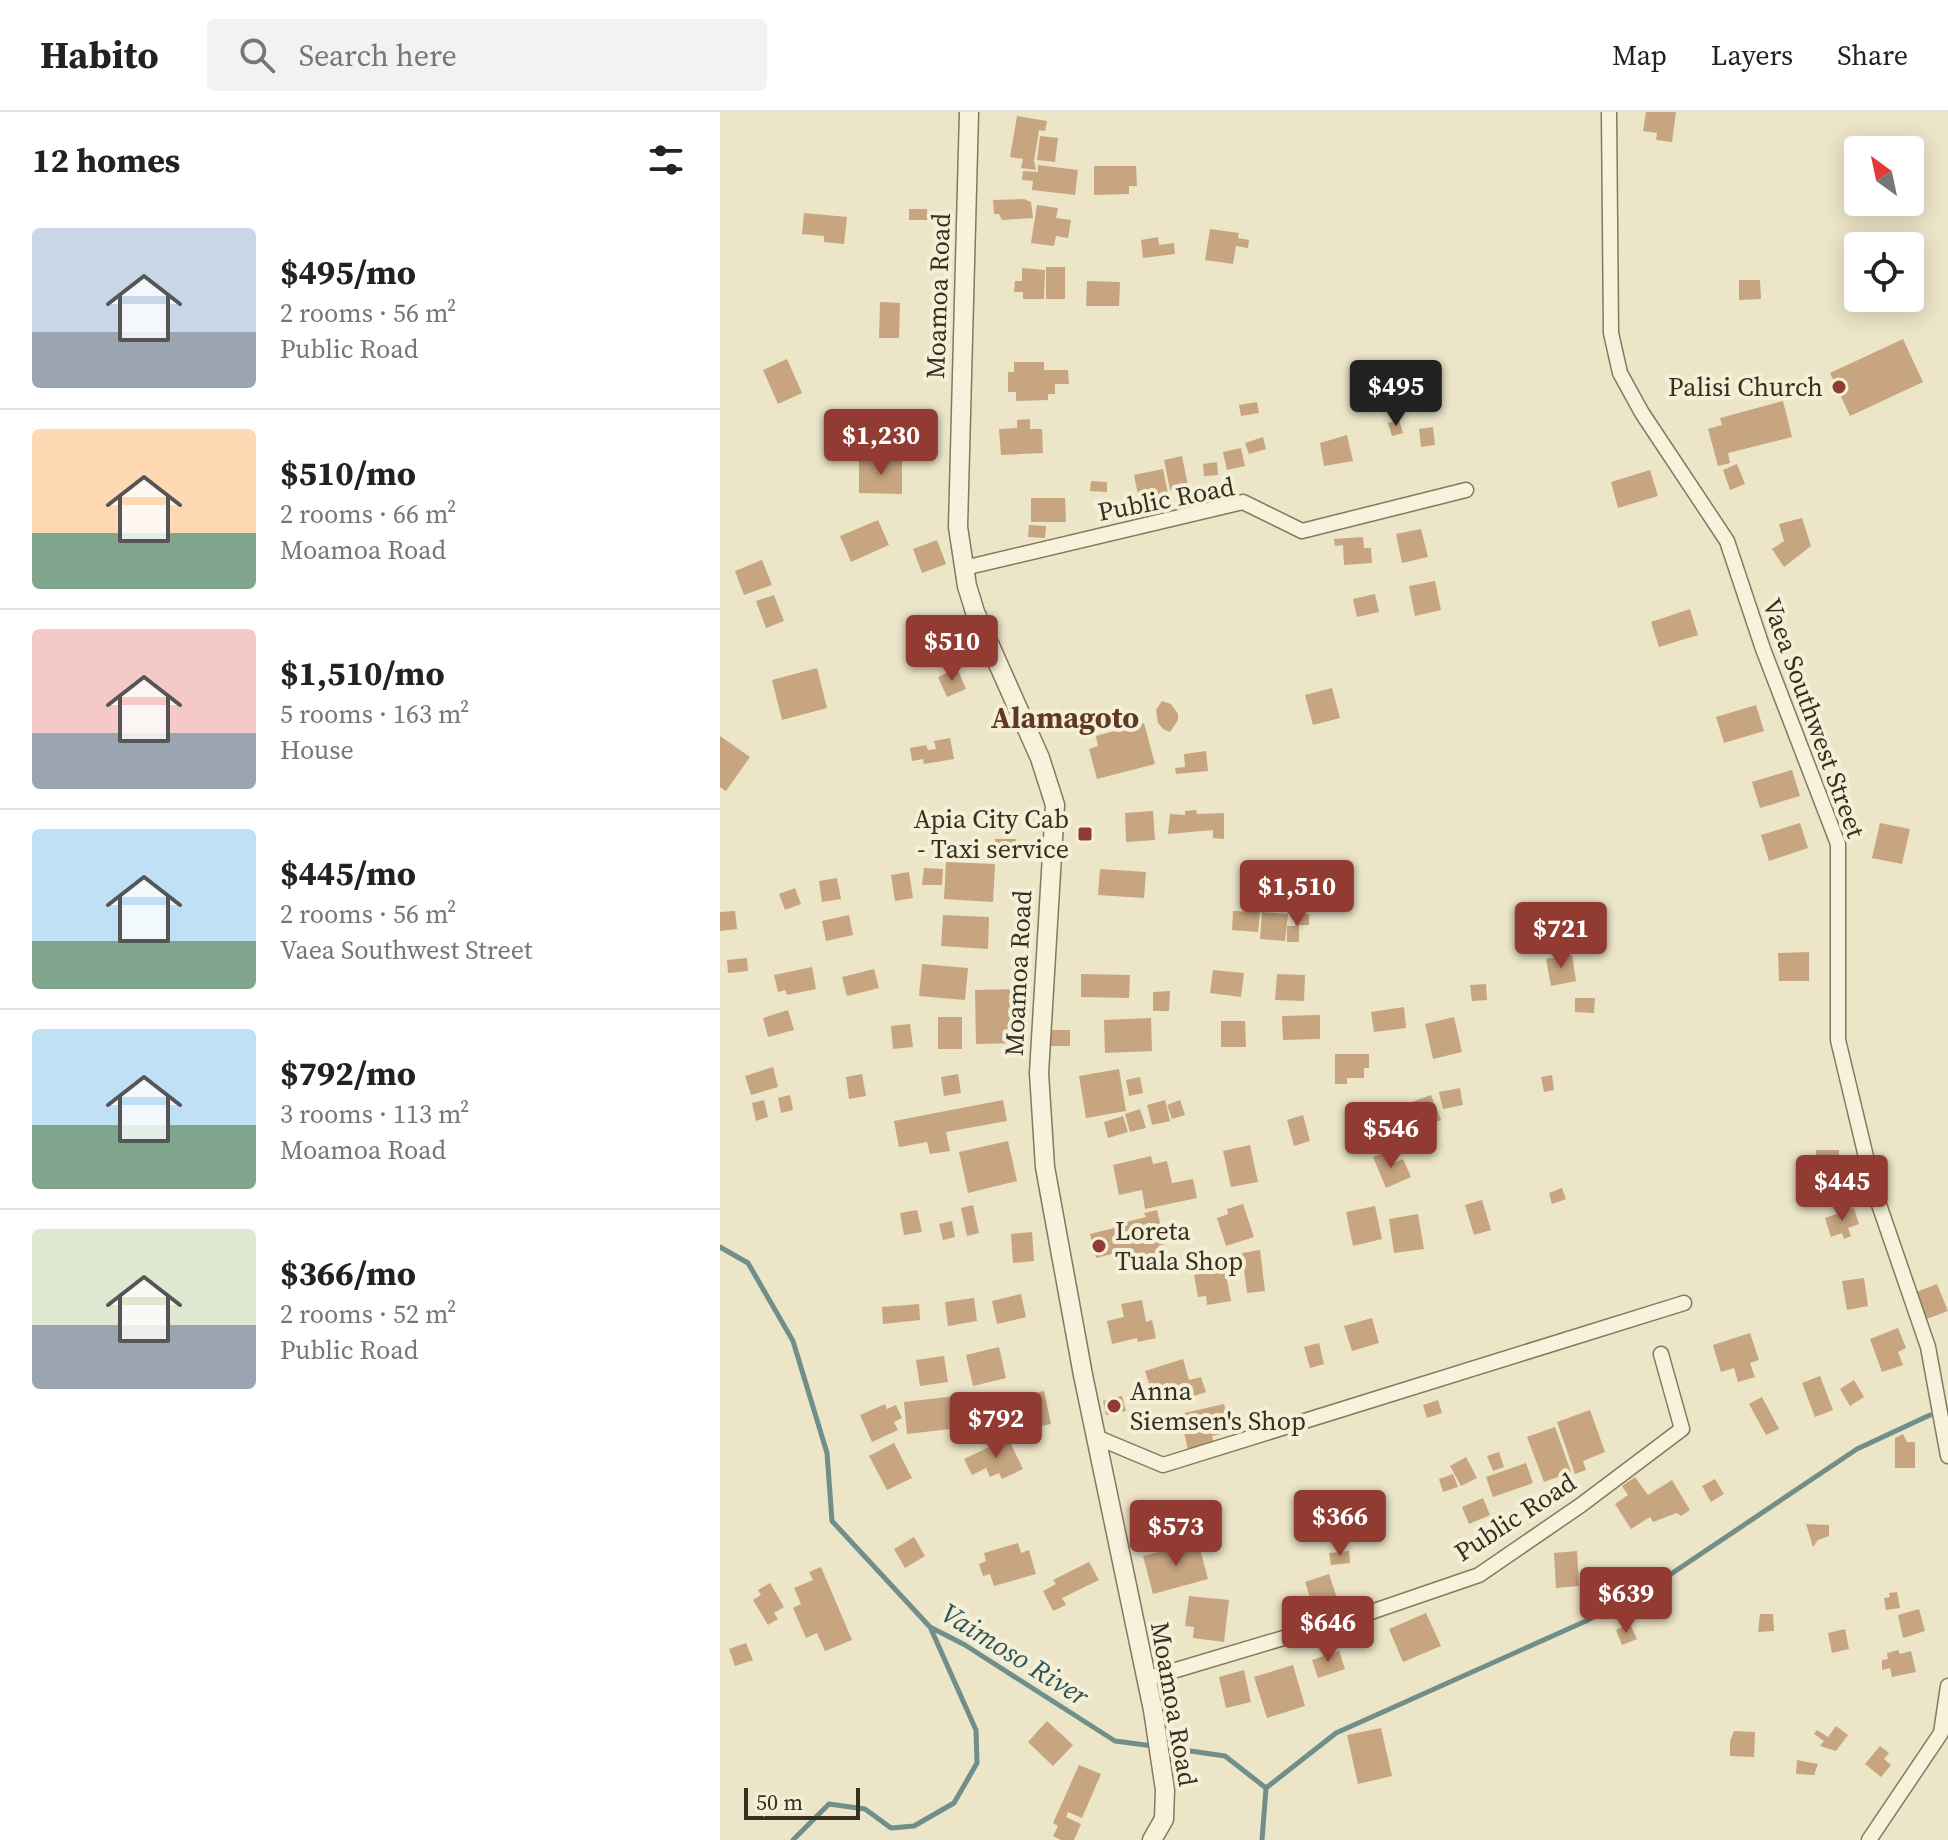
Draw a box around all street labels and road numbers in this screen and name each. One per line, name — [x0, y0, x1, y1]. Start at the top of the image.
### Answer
street label: Moamoa Road — [917, 212, 959, 380]
street label: Public Road — [1095, 468, 1238, 530]
street label: Vaea Southwest Street — [1754, 593, 1874, 843]
street label: Moamoa Road — [996, 889, 1040, 1057]
street label: Public Road — [1447, 1464, 1583, 1570]
street label: Moamoa Road — [1142, 1619, 1206, 1789]

